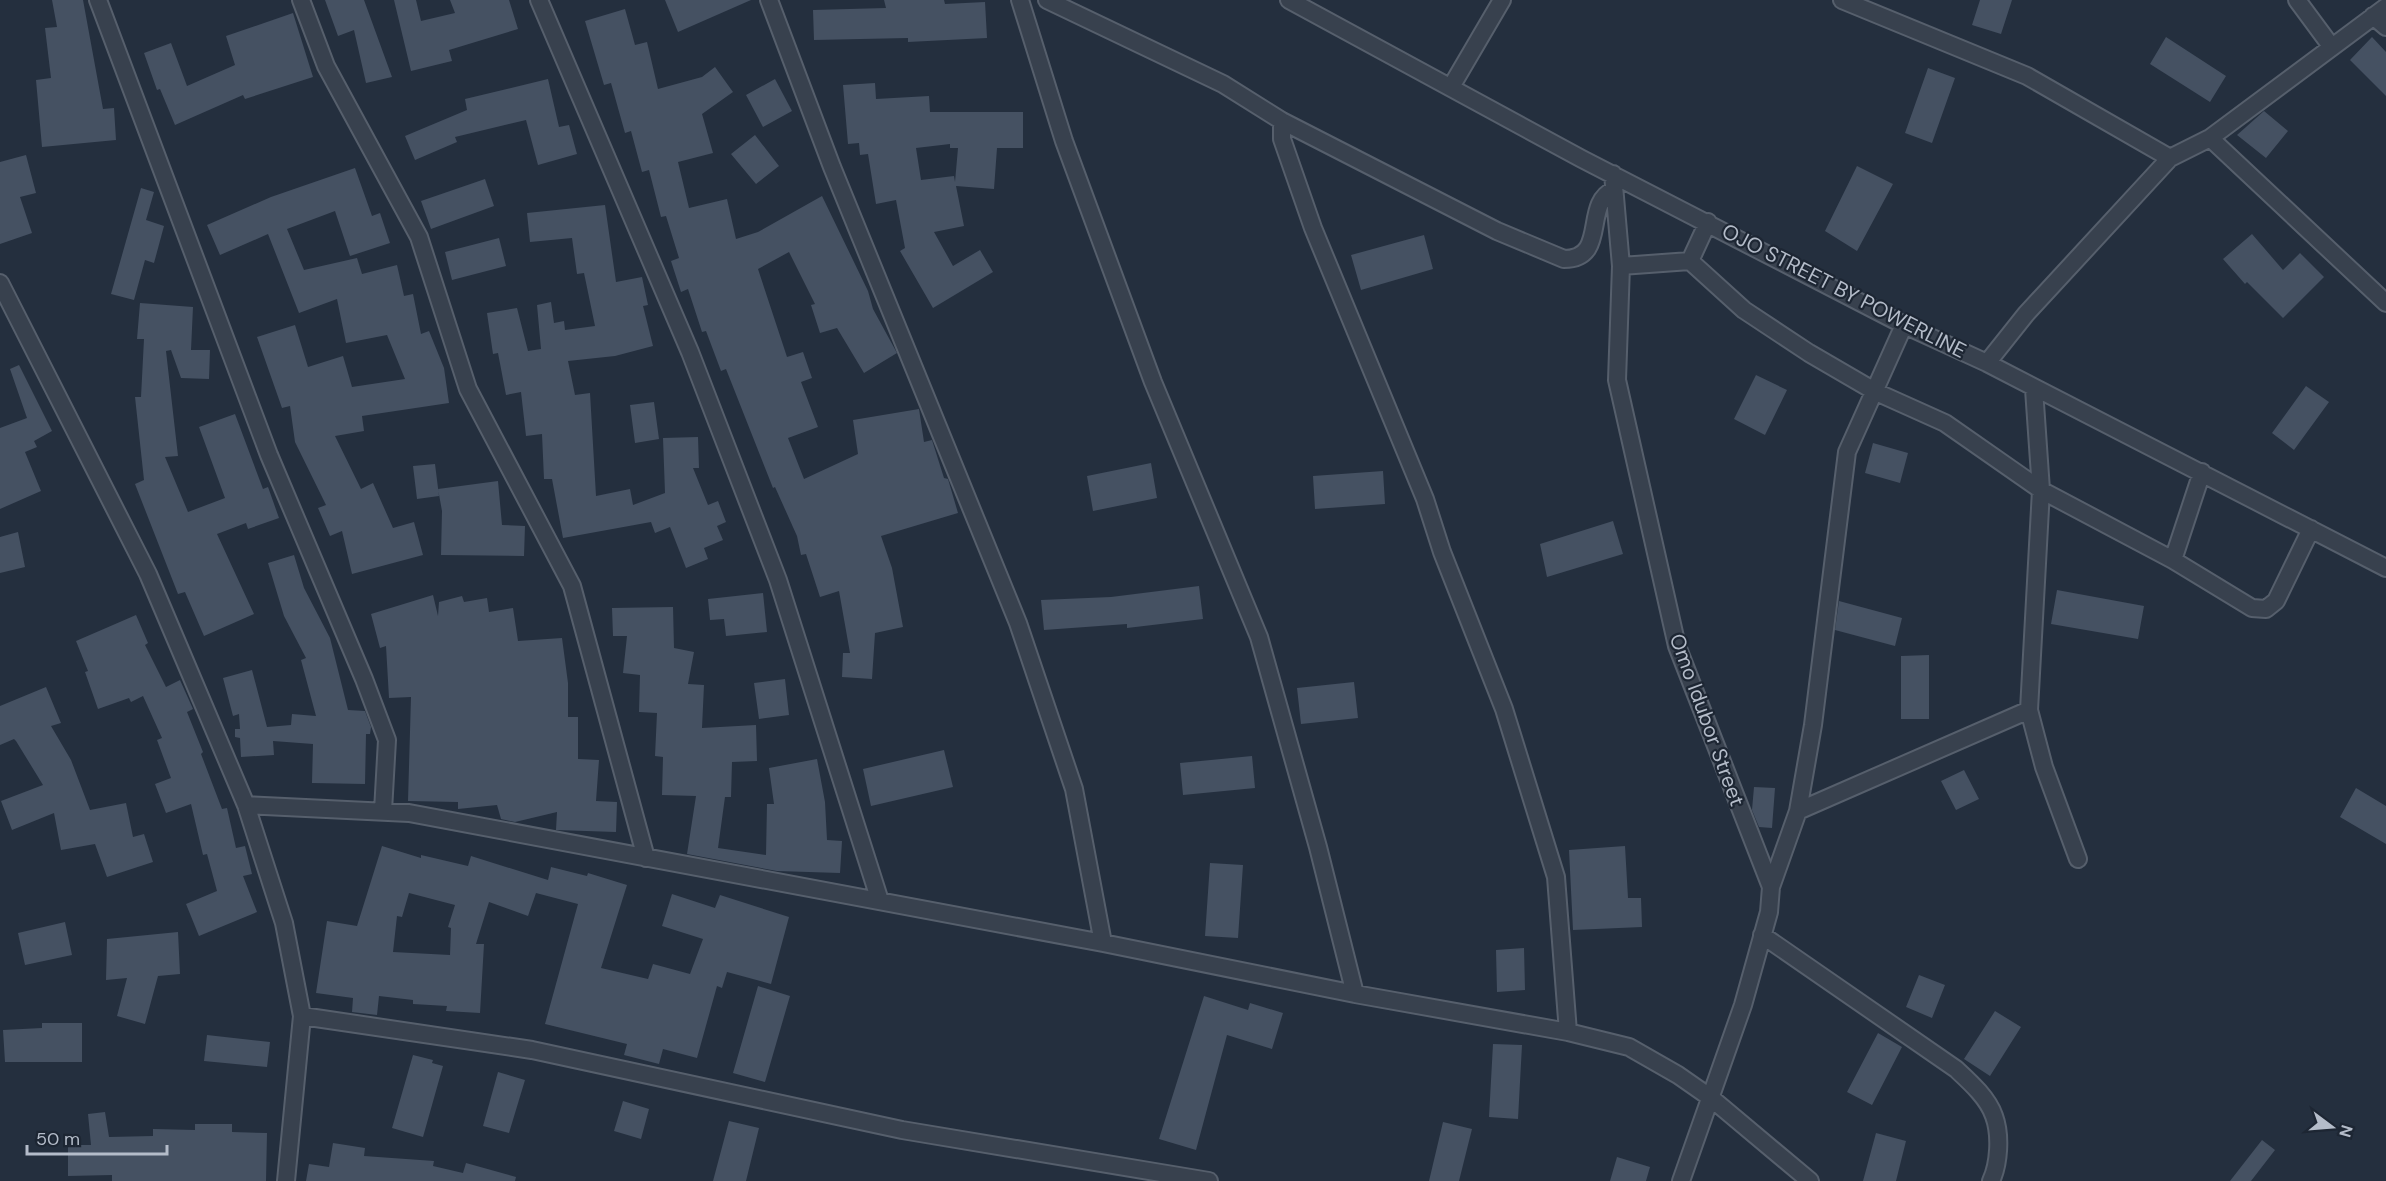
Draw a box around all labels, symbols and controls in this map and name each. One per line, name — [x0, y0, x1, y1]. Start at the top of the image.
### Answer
street label: OJO STREET BY POWERLINE — [1717, 217, 1971, 365]
street label: Omo Idubor Street — [1663, 630, 1751, 810]
north arrow — [2302, 1097, 2362, 1157]
scale bar — [27, 1118, 166, 1156]
text: N — [2334, 1122, 2358, 1140]
text: 50 m — [36, 1127, 80, 1151]

